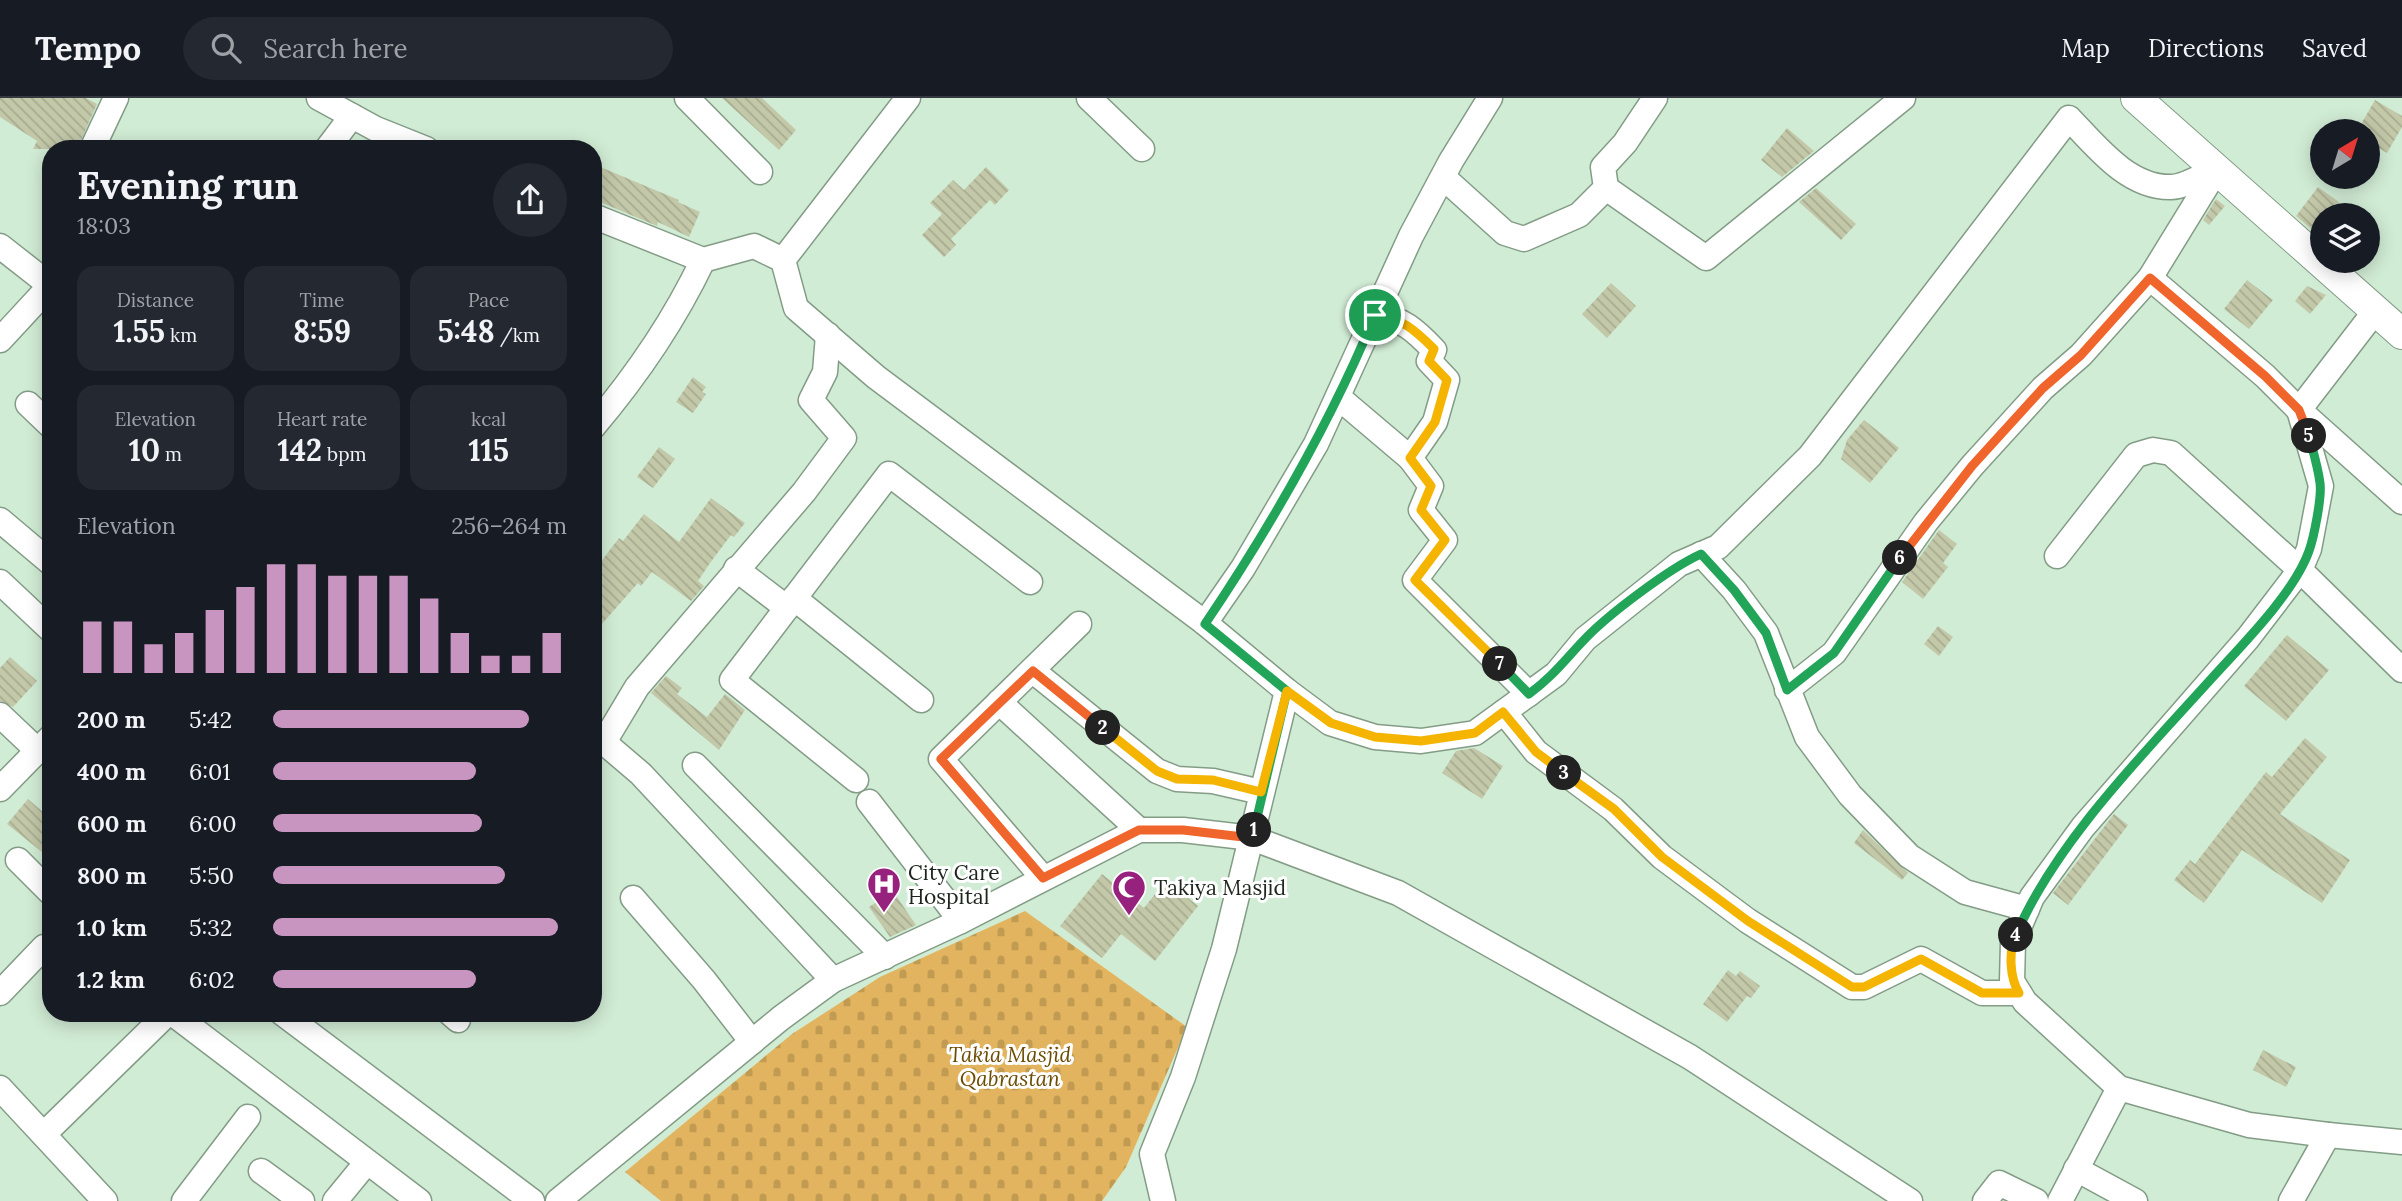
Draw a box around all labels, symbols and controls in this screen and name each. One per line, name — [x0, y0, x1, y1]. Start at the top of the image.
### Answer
search box — [183, 17, 673, 80]
text: Tempo — [35, 27, 141, 69]
icon: search — [207, 29, 245, 67]
text: Search here — [263, 32, 408, 65]
text: Map — [2061, 33, 2110, 64]
text: Directions — [2148, 33, 2264, 64]
text: Saved — [2302, 33, 2367, 64]
north arrow — [2310, 119, 2380, 189]
map controls — [2310, 119, 2380, 273]
text: Evening run — [77, 161, 299, 209]
button: share — [493, 163, 567, 237]
button: layers — [2310, 203, 2380, 273]
text: 18:03 — [77, 211, 131, 240]
pin — [1345, 285, 1405, 345]
text: Distance — [117, 288, 194, 312]
text: Time — [300, 288, 344, 312]
text: Pace — [468, 288, 509, 312]
icon: arrive — [1356, 296, 1394, 334]
text: 1.55 — [113, 312, 165, 350]
text: 8:59 — [293, 312, 351, 350]
text: 5:48 — [437, 312, 495, 350]
text: km — [165, 323, 197, 347]
text: /km — [495, 323, 540, 347]
text: Elevation — [115, 407, 196, 431]
text: Heart rate — [277, 407, 367, 431]
text: kcal — [471, 407, 506, 431]
pin: 5 — [2292, 418, 2326, 454]
text: 5 — [2303, 423, 2314, 447]
text: 10 — [129, 431, 160, 469]
text: 142 — [278, 431, 322, 469]
text: 115 — [468, 431, 509, 469]
text: m — [160, 442, 182, 466]
text: bpm — [322, 442, 366, 466]
text: Elevation — [77, 511, 176, 540]
text: 256–264 m — [451, 511, 567, 540]
pin: 6 — [1882, 540, 1918, 575]
text: 6 — [1894, 545, 1905, 569]
pin: 7 — [1482, 646, 1518, 682]
text: 7 — [1495, 651, 1504, 675]
text: 200 m — [77, 705, 146, 734]
text: 5:42 — [189, 705, 232, 734]
pin: 2 — [1086, 710, 1120, 746]
text: 2 — [1097, 715, 1108, 739]
pin: 3 — [1546, 756, 1582, 790]
text: 400 m — [77, 757, 146, 786]
text: 6:01 — [189, 757, 231, 786]
text: 3 — [1558, 760, 1569, 784]
text: 600 m — [77, 809, 147, 838]
text: 6:00 — [189, 809, 237, 838]
pin: 1 — [1236, 812, 1272, 848]
text: 1 — [1250, 817, 1257, 841]
place label: City Care Hospital — [908, 859, 1000, 910]
text: 800 m — [77, 861, 147, 890]
text: 5:50 — [189, 861, 234, 890]
hospital icon: City Care Hospital — [865, 865, 903, 914]
mosque icon: Takiya Masjid — [1110, 868, 1148, 917]
place label: Takiya Masjid — [1154, 874, 1286, 901]
text: 1.0 km — [77, 913, 147, 942]
text: 5:32 — [189, 913, 232, 942]
pin: 4 — [1998, 918, 2034, 952]
text: 4 — [2010, 922, 2021, 946]
text: 1.2 km — [77, 965, 145, 994]
text: 6:02 — [189, 965, 235, 994]
park label: Takia Masjid Qabrastan — [949, 1041, 1072, 1092]

